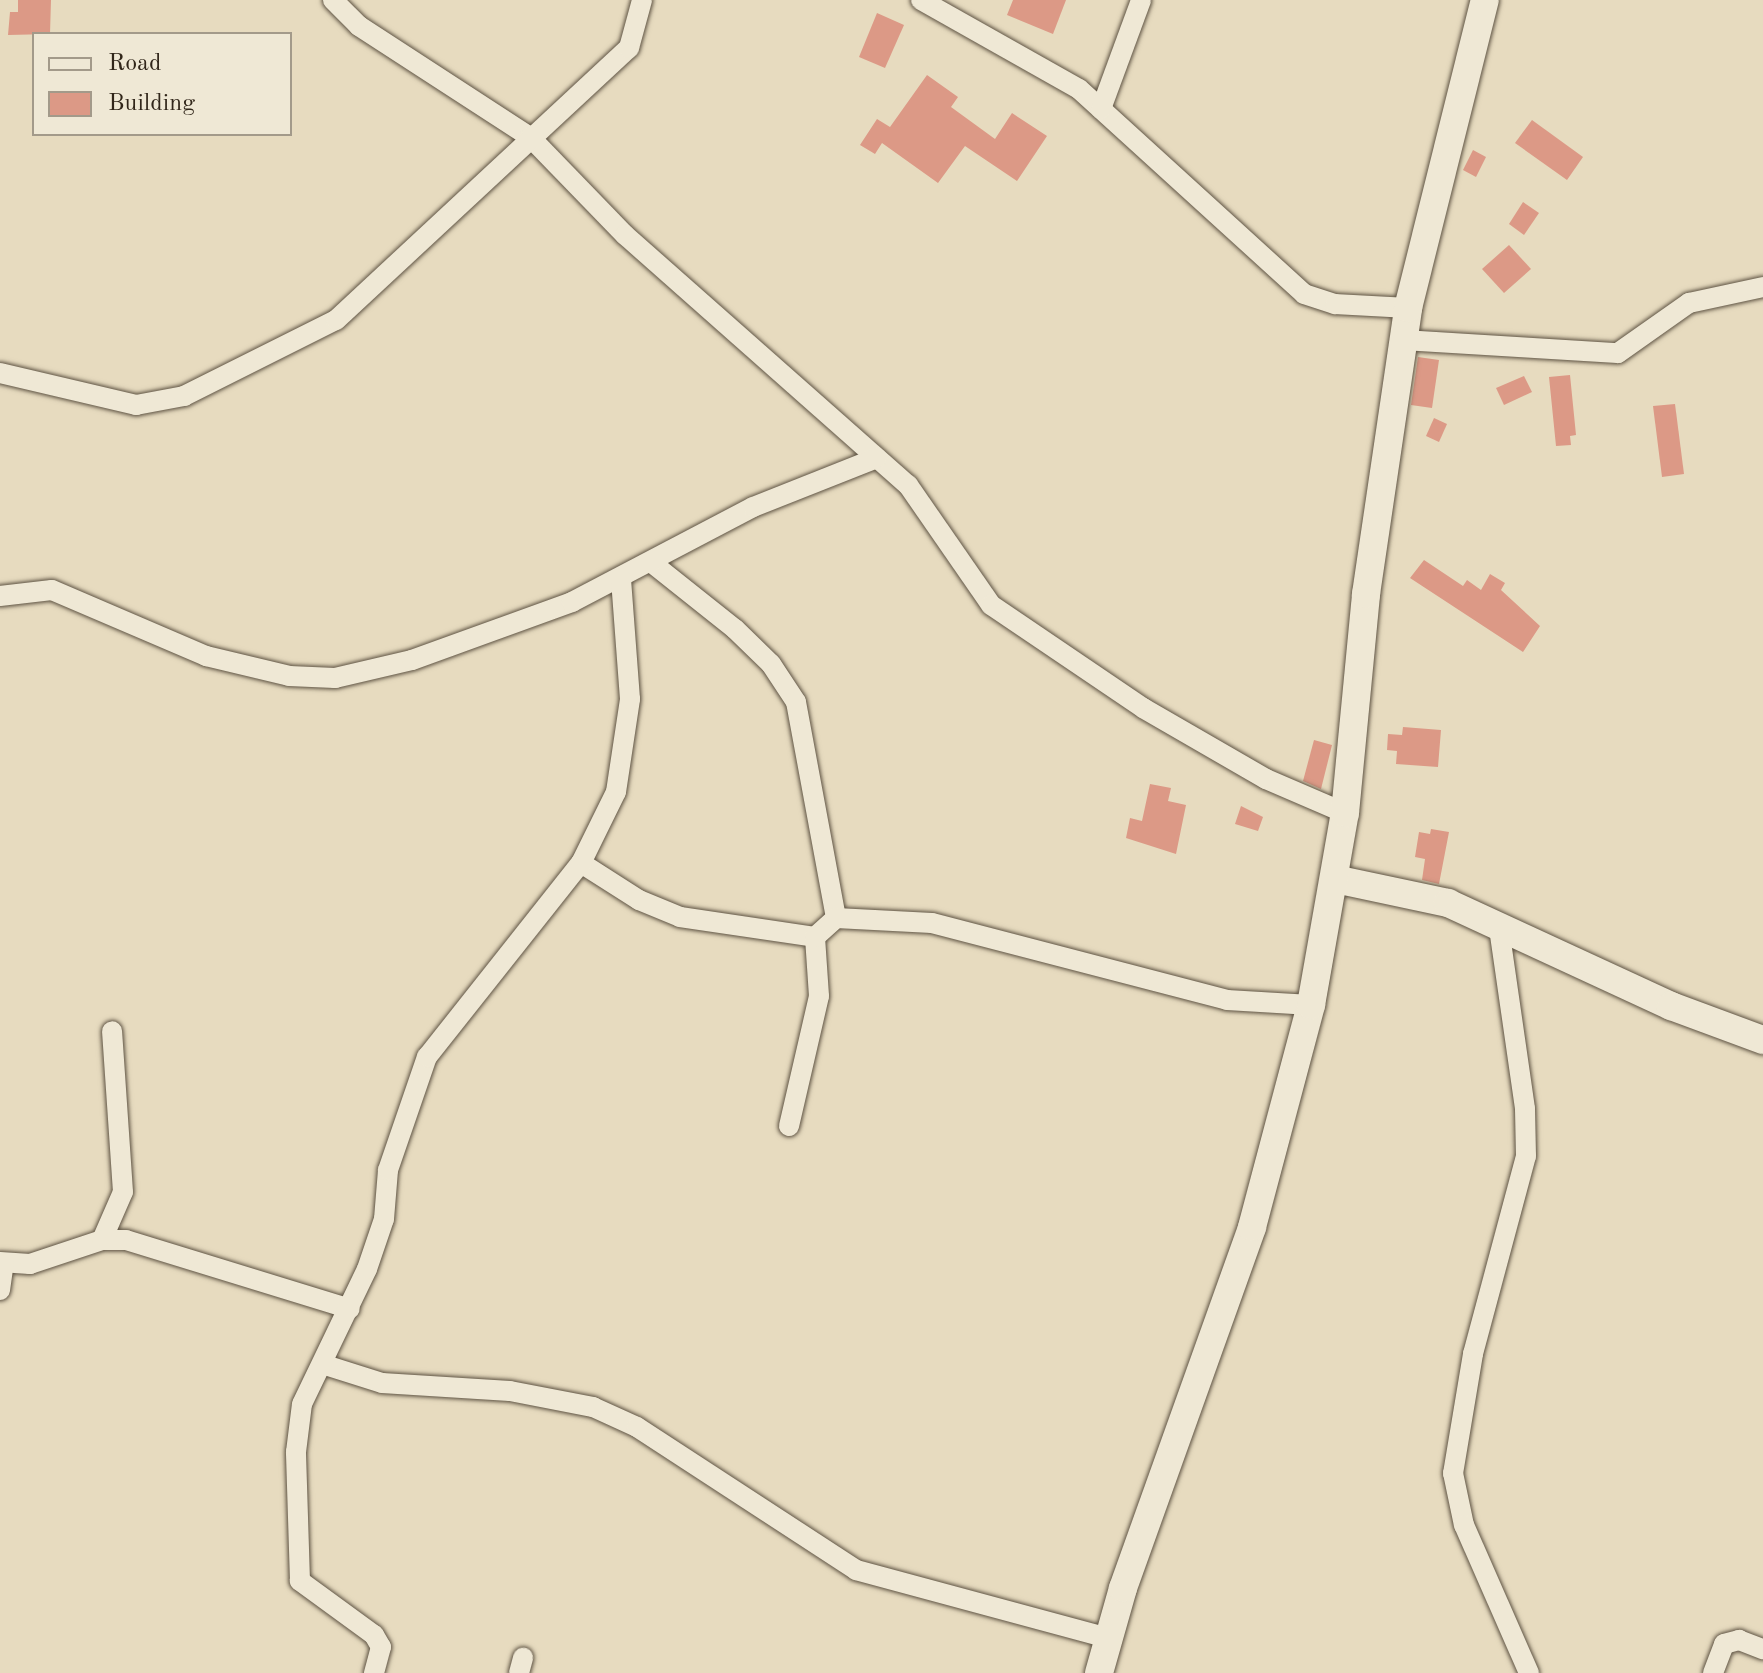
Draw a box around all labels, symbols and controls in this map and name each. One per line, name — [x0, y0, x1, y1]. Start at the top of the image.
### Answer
legend — [32, 32, 292, 136]
text: Road — [108, 52, 161, 76]
text: Building — [108, 92, 195, 116]

